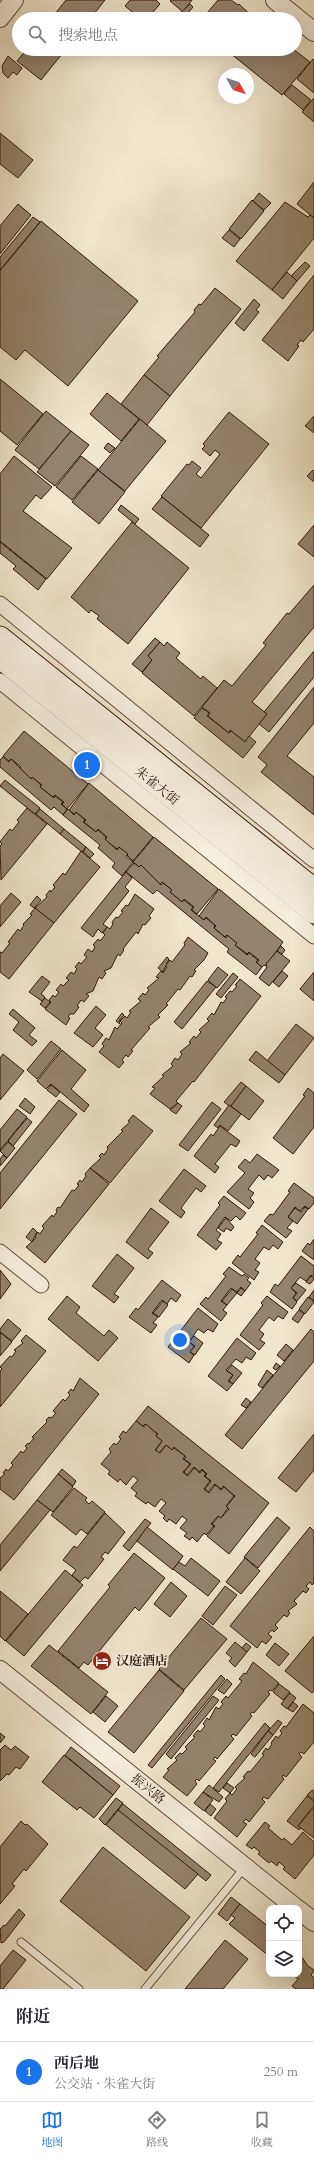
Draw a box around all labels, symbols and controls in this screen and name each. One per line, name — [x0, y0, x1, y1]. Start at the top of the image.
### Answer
search box — [12, 12, 302, 56]
icon: search — [26, 23, 48, 45]
text: 搜索地点 — [58, 25, 118, 45]
north arrow — [218, 68, 254, 104]
pin: 1 — [74, 750, 100, 780]
street label: 朱雀大街 — [131, 763, 183, 809]
your location — [170, 1330, 190, 1350]
hotel icon: 汉庭酒店 — [91, 1650, 113, 1672]
place label: 汉庭酒店 — [116, 1652, 168, 1670]
street label: 振兴路 — [127, 1770, 169, 1808]
map controls — [266, 1905, 302, 1977]
button: locate — [266, 1905, 302, 1941]
button: layers — [266, 1941, 302, 1977]
text: 附近 — [16, 2005, 50, 2028]
text: 西后地 — [54, 2053, 99, 2073]
text: 1 — [26, 2063, 32, 2081]
text: 250 m — [264, 2063, 298, 2081]
text: 公交站 · 朱雀大街 — [54, 2075, 155, 2093]
tab: 地图 — [41, 2109, 63, 2150]
tab: 路线 — [146, 2109, 168, 2150]
tab: 收藏 — [251, 2109, 273, 2150]

